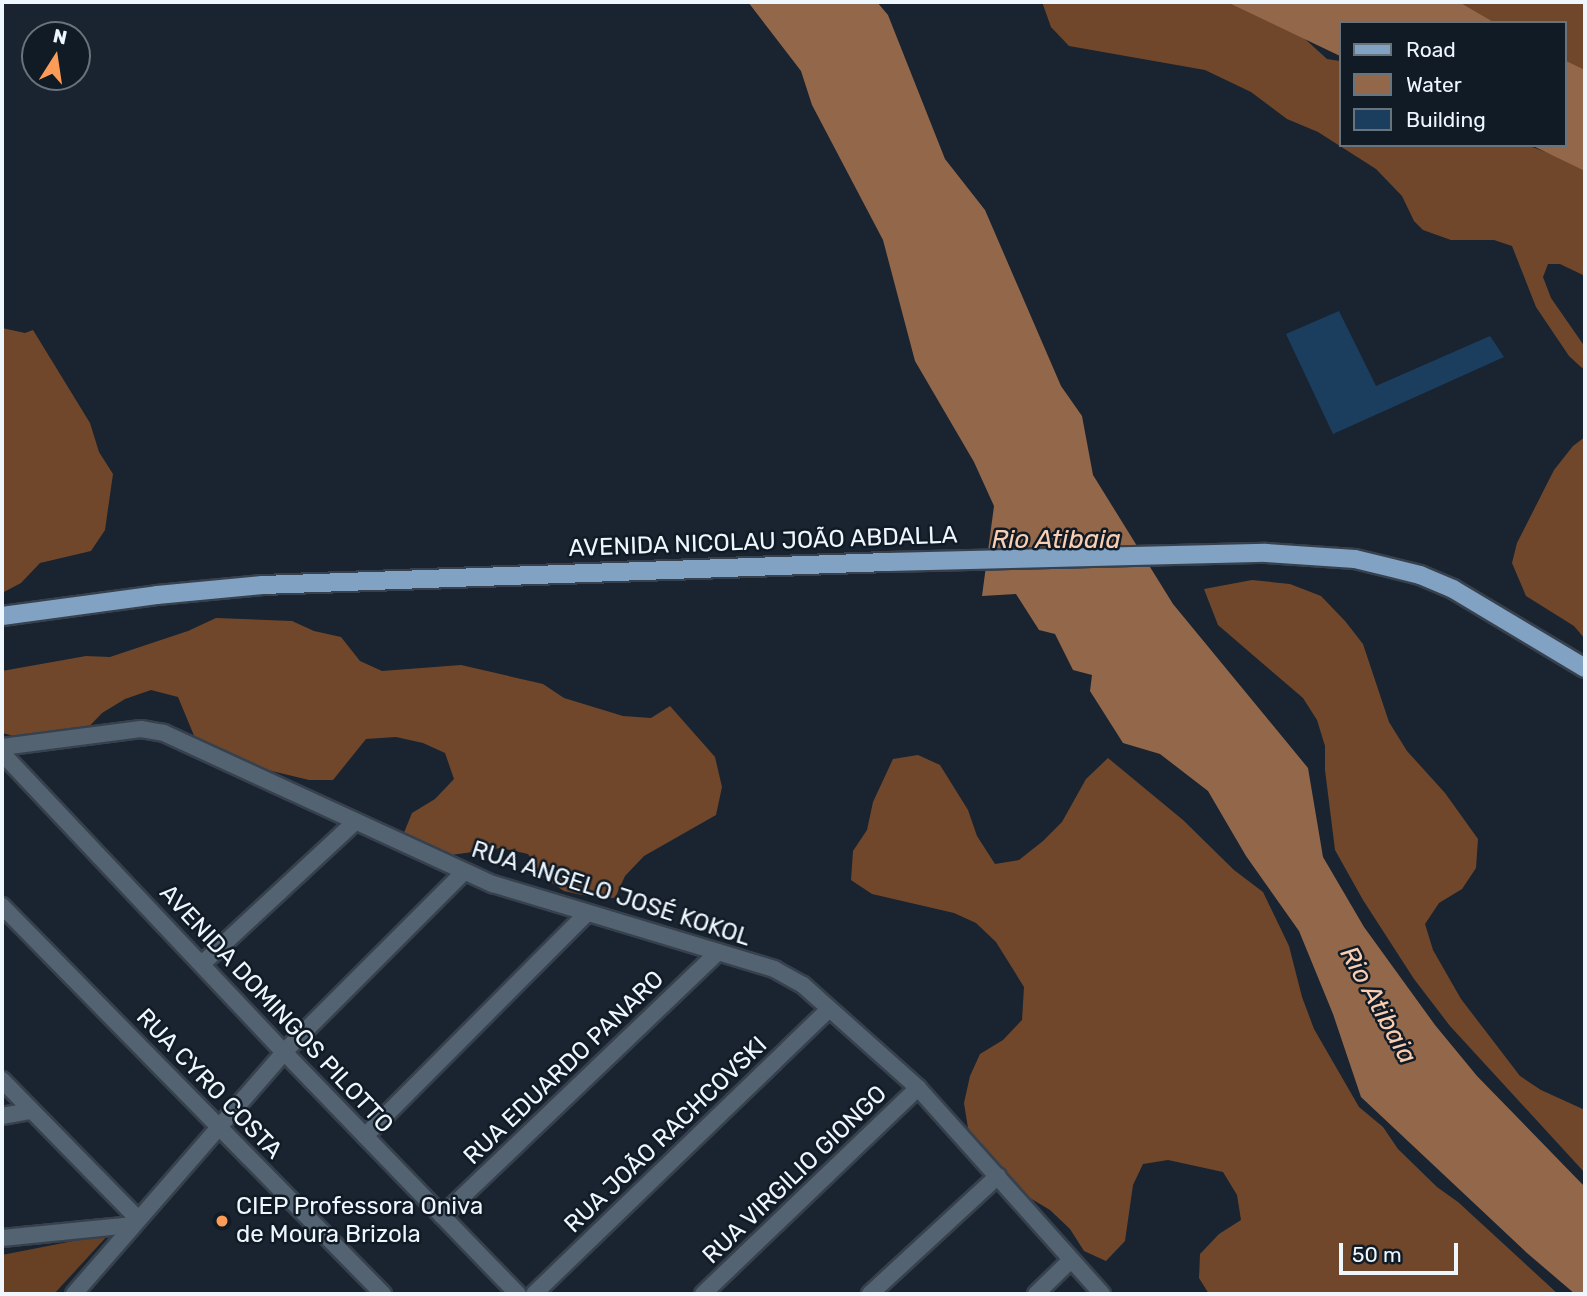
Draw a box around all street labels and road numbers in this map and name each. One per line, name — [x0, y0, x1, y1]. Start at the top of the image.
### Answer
street label: AVENIDA NICOLAU JOÃO ABDALLA — [567, 521, 959, 563]
street label: RUA ANGELO JOSÉ KOKOL — [467, 835, 755, 953]
street label: AVENIDA DOMINGOS PILOTTO — [153, 879, 399, 1139]
street label: RUA EDUARDO PANARO — [458, 965, 670, 1171]
street label: RUA CYRO COSTA — [130, 1003, 288, 1165]
street label: RUA JOÃO RACHCOVSKI — [559, 1031, 773, 1239]
street label: RUA VIRGILIO GIONGO — [697, 1079, 893, 1271]

